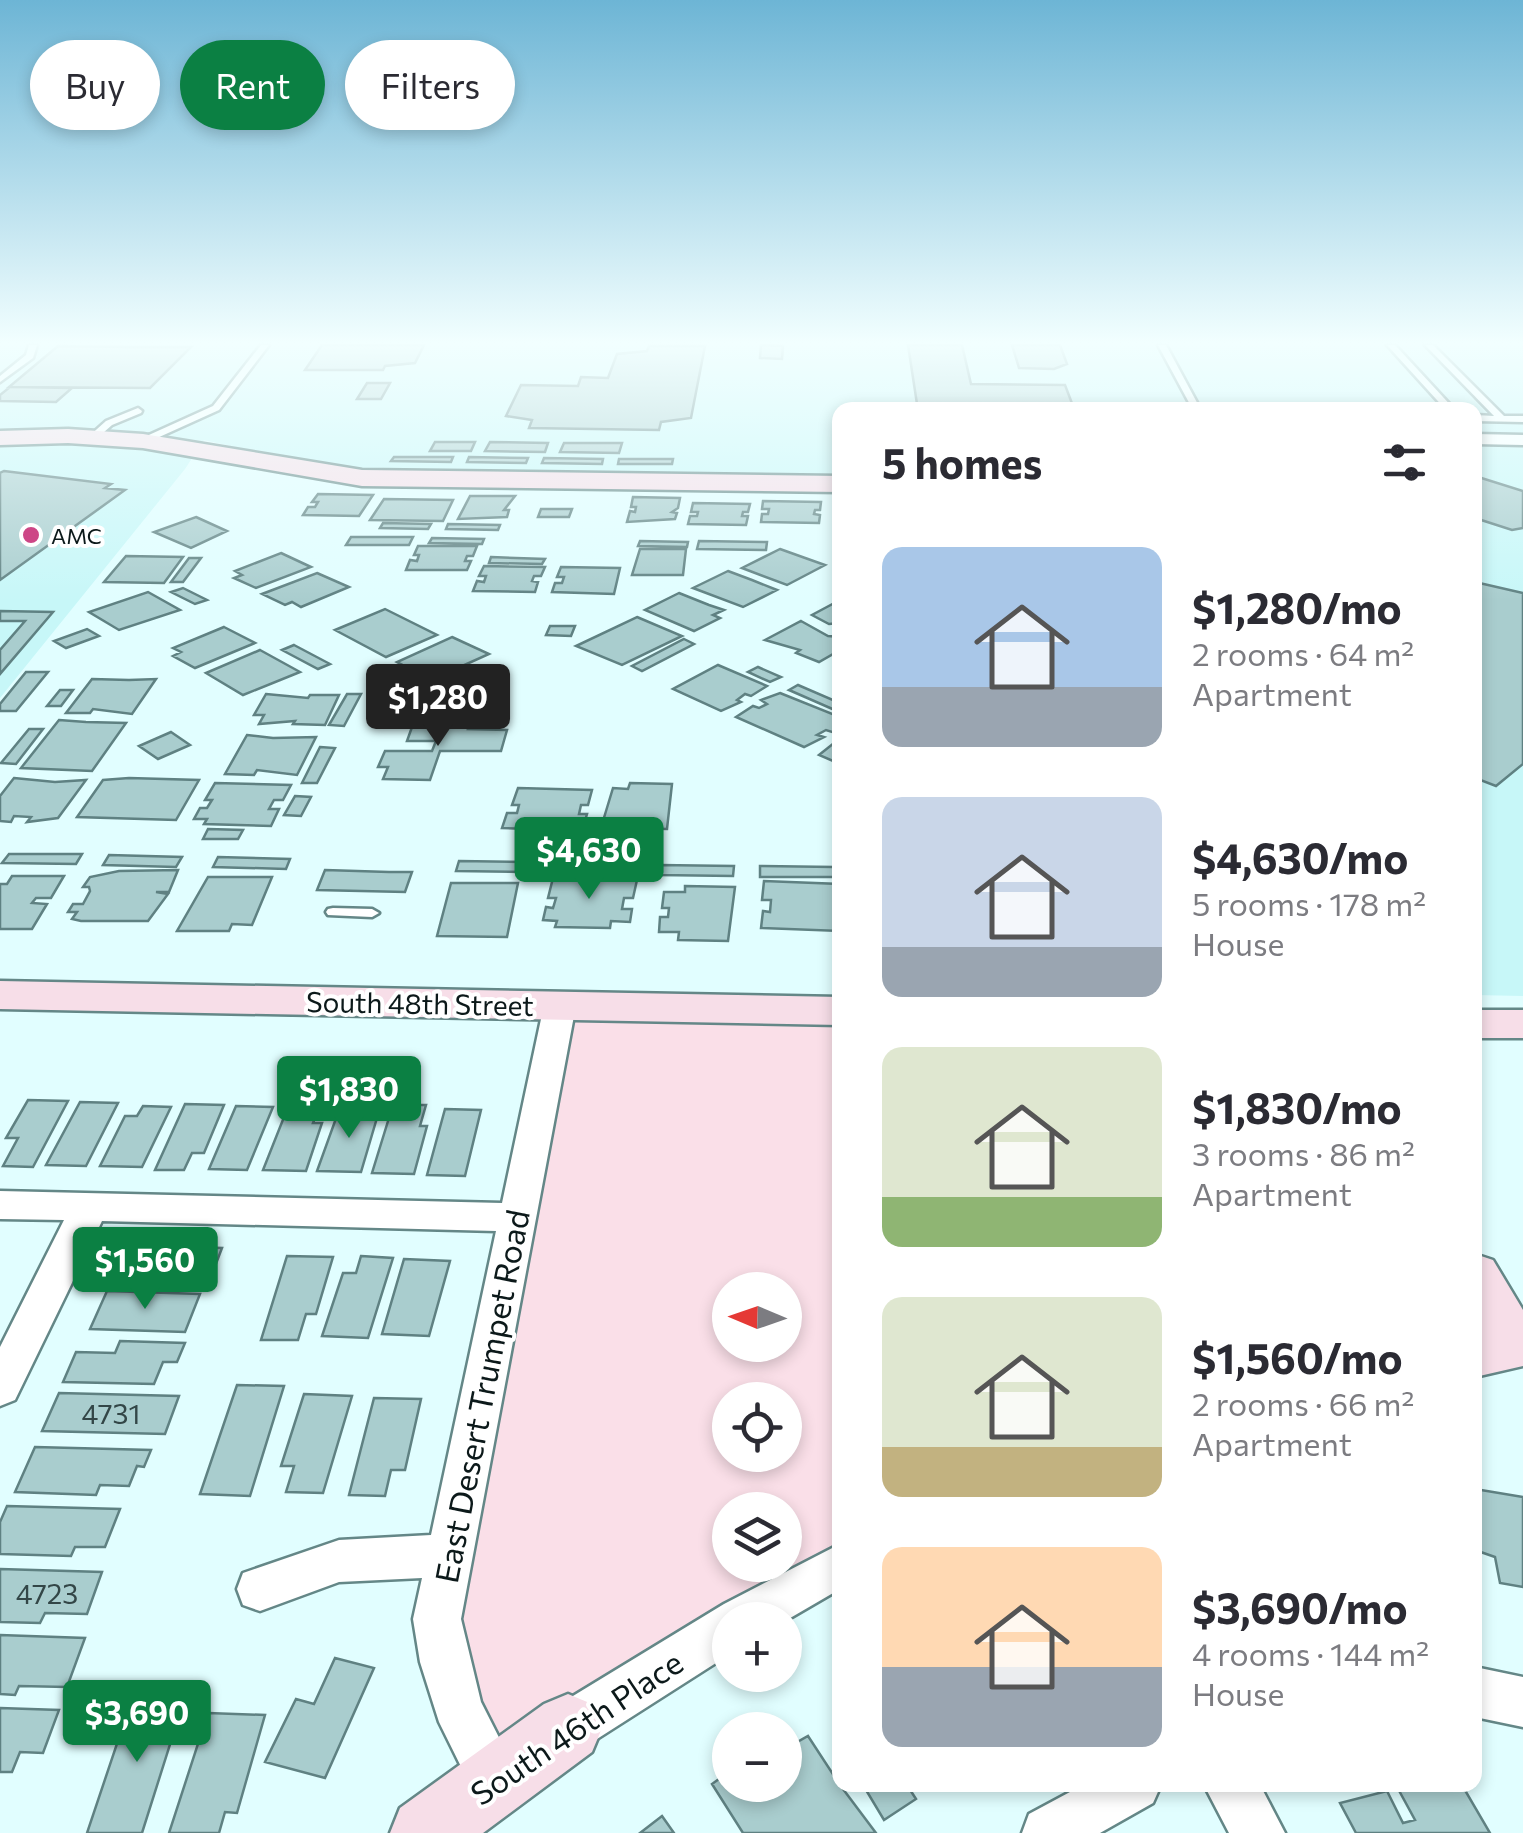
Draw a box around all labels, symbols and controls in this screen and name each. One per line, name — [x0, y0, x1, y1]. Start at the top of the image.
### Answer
chip: Buy — [30, 40, 160, 130]
chip: Rent — [180, 40, 325, 130]
chip: Filters — [345, 40, 515, 130]
icon: filters — [1377, 435, 1432, 490]
text: 5 homes — [882, 436, 1042, 488]
place label: AMC — [51, 522, 102, 549]
marker: AMC — [20, 524, 42, 546]
text: $1,280/mo — [1192, 581, 1402, 633]
icon: home — [962, 587, 1082, 707]
text: 2 rooms · 64 m² — [1192, 633, 1414, 673]
pin: $1,280 — [357, 664, 519, 749]
text: Apartment — [1192, 673, 1352, 713]
text: $1,280 — [388, 676, 488, 716]
pin: $4,630 — [508, 817, 670, 902]
text: $4,630 — [537, 829, 641, 869]
text: $4,630/mo — [1192, 831, 1408, 883]
icon: home — [962, 837, 1082, 957]
text: 5 rooms · 178 m² — [1192, 883, 1426, 923]
text: House — [1192, 923, 1284, 963]
street label: South 48th Street — [306, 984, 534, 1022]
pin: $1,830 — [268, 1056, 430, 1141]
text: $1,830 — [299, 1068, 399, 1108]
text: $1,830/mo — [1192, 1081, 1402, 1133]
icon: home — [962, 1087, 1082, 1207]
text: 3 rooms · 86 m² — [1192, 1133, 1415, 1173]
text: Apartment — [1192, 1173, 1352, 1213]
street label: East Desert Trumpet Road — [425, 1206, 537, 1586]
pin: $1,560 — [64, 1227, 226, 1312]
text: $1,560 — [95, 1239, 195, 1279]
north arrow — [712, 1272, 802, 1362]
map controls — [712, 1272, 802, 1802]
text: $1,560/mo — [1192, 1331, 1403, 1383]
icon: home — [962, 1337, 1082, 1457]
button: locate — [712, 1382, 802, 1472]
text: 2 rooms · 66 m² — [1192, 1383, 1414, 1423]
house number: 4731 — [82, 1396, 140, 1430]
text: Apartment — [1192, 1423, 1352, 1463]
button: layers — [712, 1492, 802, 1582]
house number: 4723 — [16, 1576, 78, 1610]
text: $3,690/mo — [1192, 1581, 1408, 1633]
icon: home — [962, 1587, 1082, 1707]
button: + — [712, 1602, 802, 1692]
text: 4 rooms · 144 m² — [1192, 1633, 1429, 1673]
street label: South 46th Place — [462, 1641, 690, 1813]
text: House — [1192, 1673, 1284, 1713]
pin: $3,690 — [56, 1680, 218, 1765]
text: $3,690 — [85, 1692, 189, 1732]
button: − — [712, 1712, 802, 1802]

